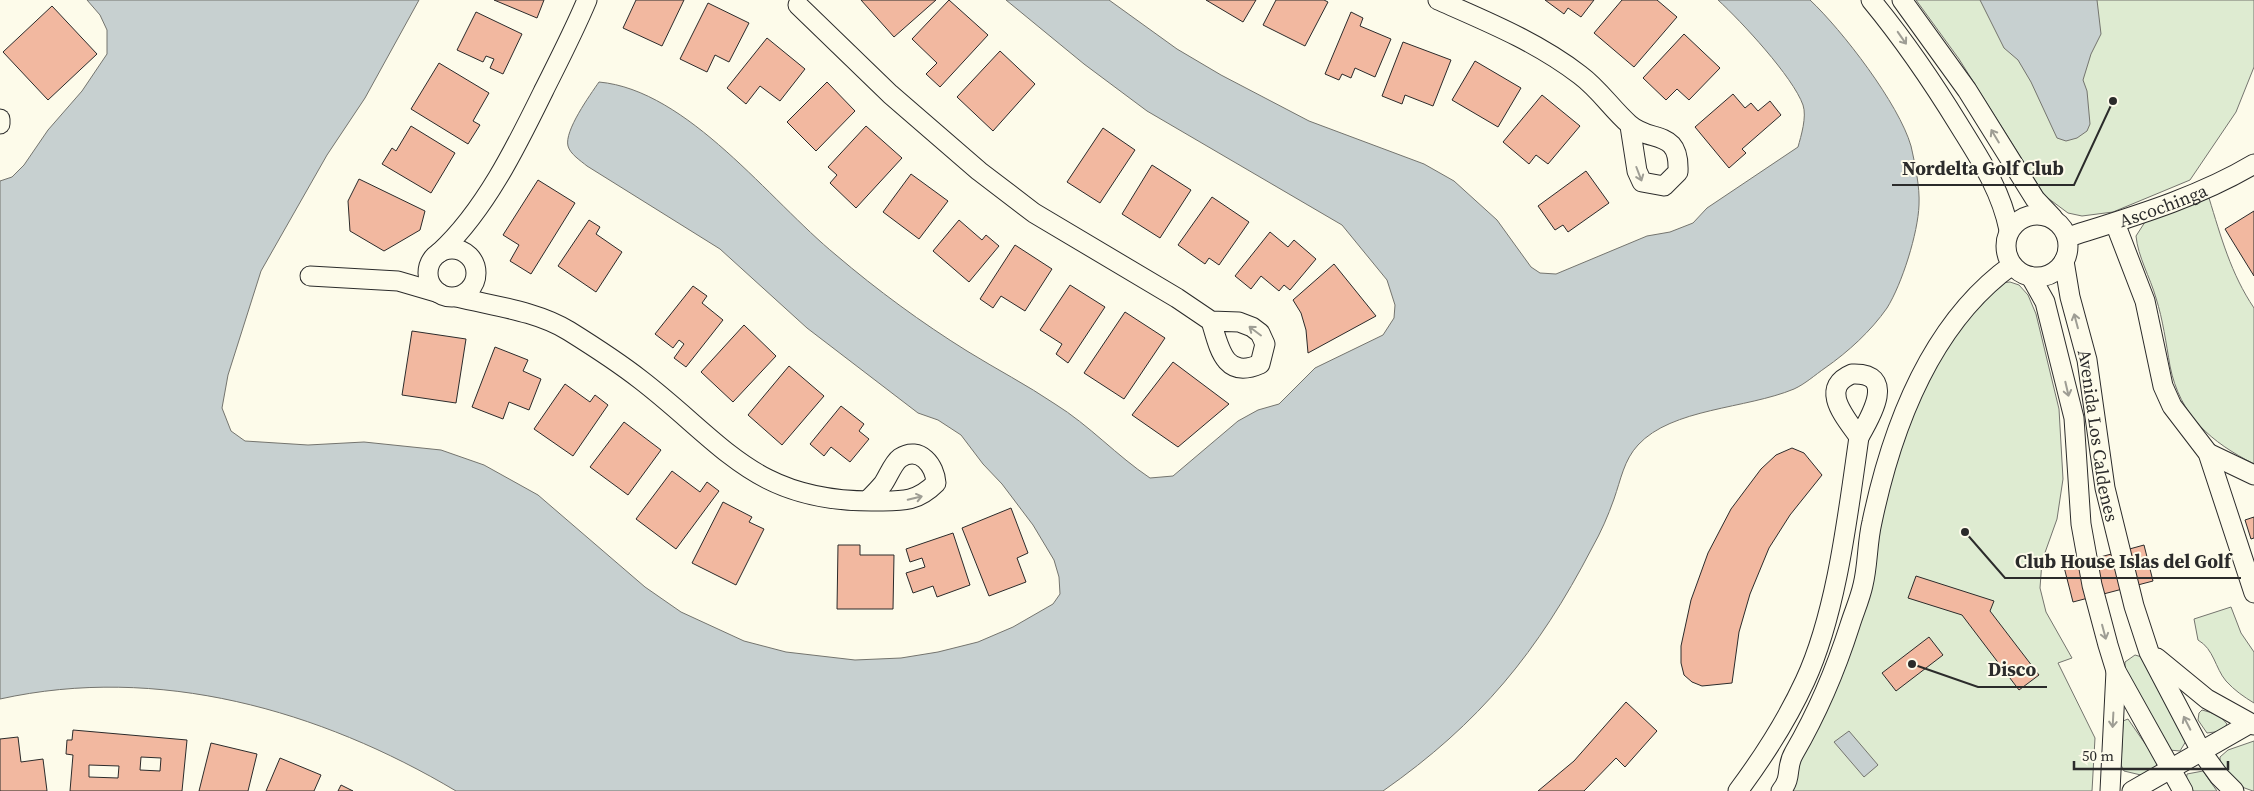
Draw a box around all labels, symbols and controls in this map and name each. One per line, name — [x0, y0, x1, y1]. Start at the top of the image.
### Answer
one-way arrow — [1896, 31, 1907, 44]
one-way arrow — [1989, 129, 1999, 143]
callout: Nordelta Golf Club — [1892, 151, 2074, 185]
text: Nordelta Golf Club — [1902, 155, 2064, 181]
one-way arrow — [1635, 166, 1644, 181]
street label: Ascochinga — [2115, 177, 2212, 233]
one-way arrow — [2071, 313, 2081, 329]
one-way arrow — [1248, 326, 1262, 336]
street label: Avenida Los Caldenes — [2072, 346, 2125, 524]
one-way arrow — [2063, 381, 2072, 397]
one-way arrow — [907, 493, 923, 502]
callout: Club House Islas del Golf — [2005, 544, 2241, 578]
text: Club House Islas del Golf — [2015, 548, 2233, 574]
one-way arrow — [2100, 624, 2109, 640]
callout: Disco — [1978, 653, 2047, 687]
text: Disco — [1988, 656, 2036, 682]
one-way arrow — [2109, 712, 2118, 728]
one-way arrow — [2182, 716, 2191, 731]
scale bar — [2074, 738, 2228, 770]
text: 50 m — [2082, 745, 2114, 766]

